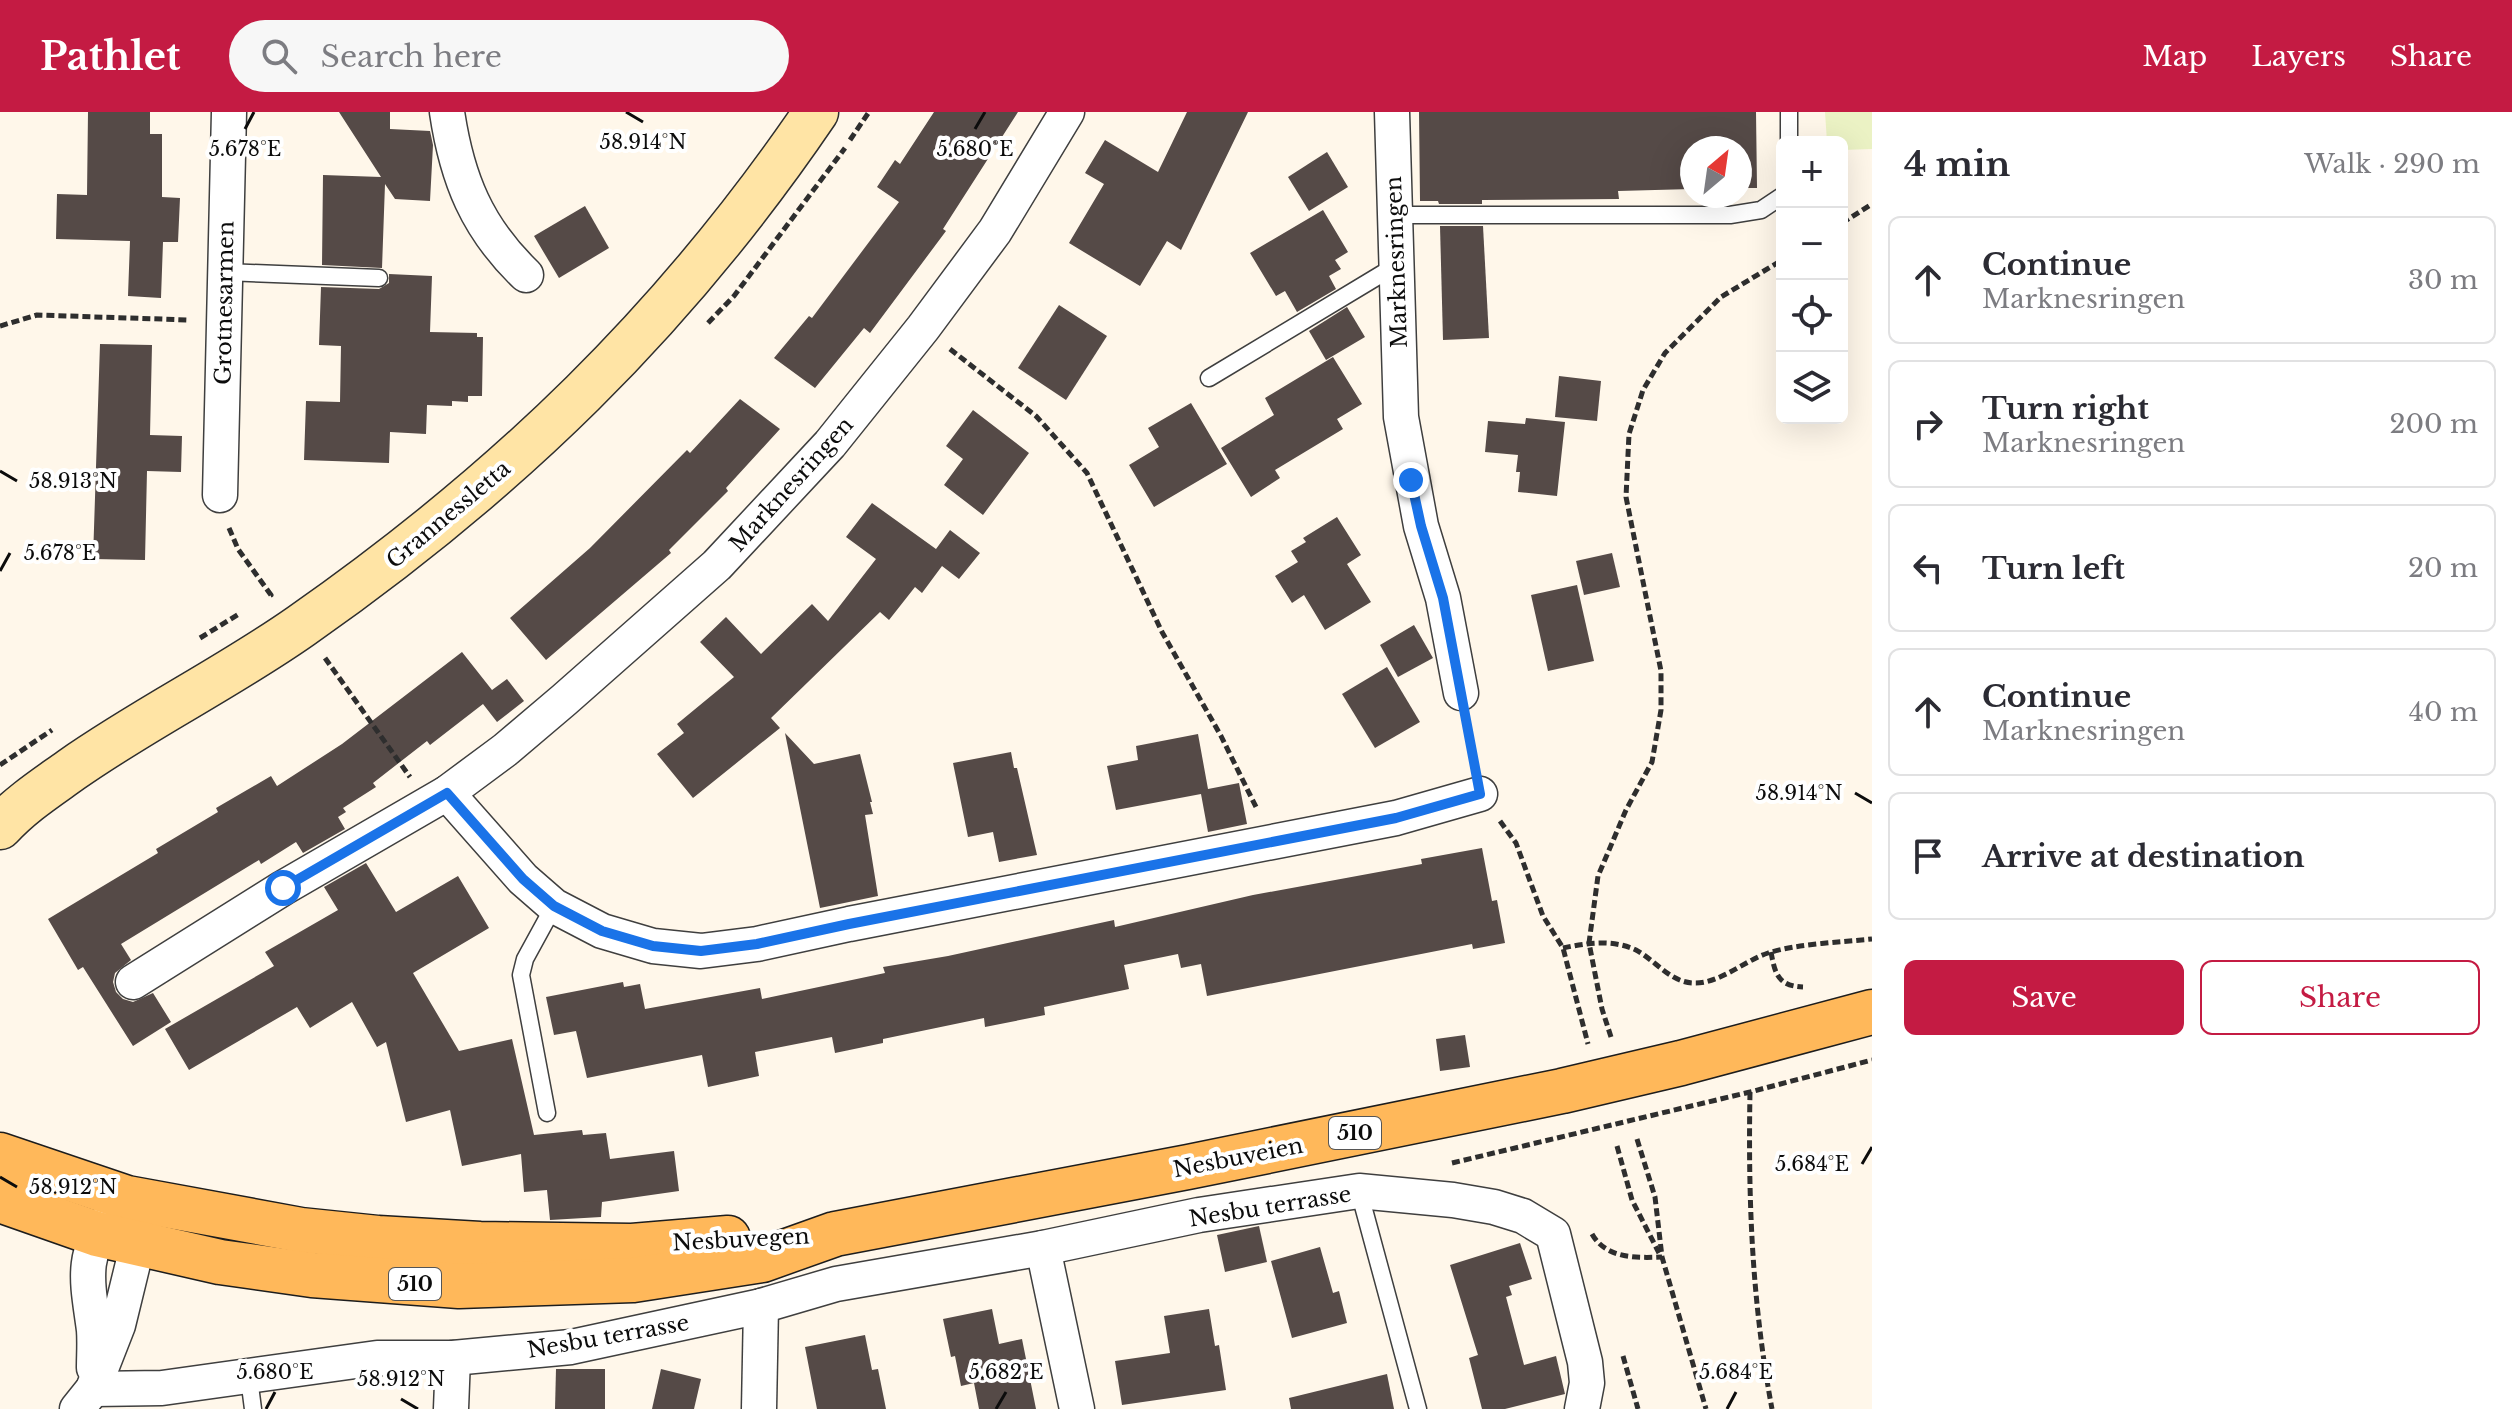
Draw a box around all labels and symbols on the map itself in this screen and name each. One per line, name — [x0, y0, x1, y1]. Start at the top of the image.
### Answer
text: 58.914°N — [600, 130, 686, 154]
north arrow — [1680, 136, 1752, 208]
text: 5.678°E — [209, 137, 281, 161]
text: 5.680°E — [937, 137, 1013, 161]
street label: Marknesringen — [1380, 176, 1413, 348]
street label: Grotnesarmen — [210, 221, 239, 385]
street label: Marknesringen — [724, 411, 859, 557]
street label: Grannessletta — [381, 454, 516, 574]
route end — [1393, 462, 1429, 498]
text: 58.913°N — [29, 469, 117, 493]
text: 5.678°E — [24, 541, 96, 565]
text: 58.914°N — [1756, 781, 1842, 805]
route start — [265, 870, 301, 906]
road number: 510 — [1329, 1117, 1381, 1149]
street label: Nesbuveien — [1171, 1132, 1305, 1183]
text: 5.684°E — [1775, 1152, 1849, 1176]
text: 58.912°N — [29, 1175, 117, 1199]
street label: Nesbu terrasse — [1187, 1180, 1353, 1233]
street label: Nesbuvegen — [672, 1222, 810, 1257]
road number: 510 — [389, 1268, 441, 1300]
street label: Nesbu terrasse — [525, 1309, 691, 1364]
text: 5.680°E — [237, 1360, 313, 1384]
text: 5.682°E — [969, 1360, 1043, 1384]
text: 5.684°E — [1699, 1360, 1773, 1384]
text: 58.912°N — [357, 1367, 445, 1391]

